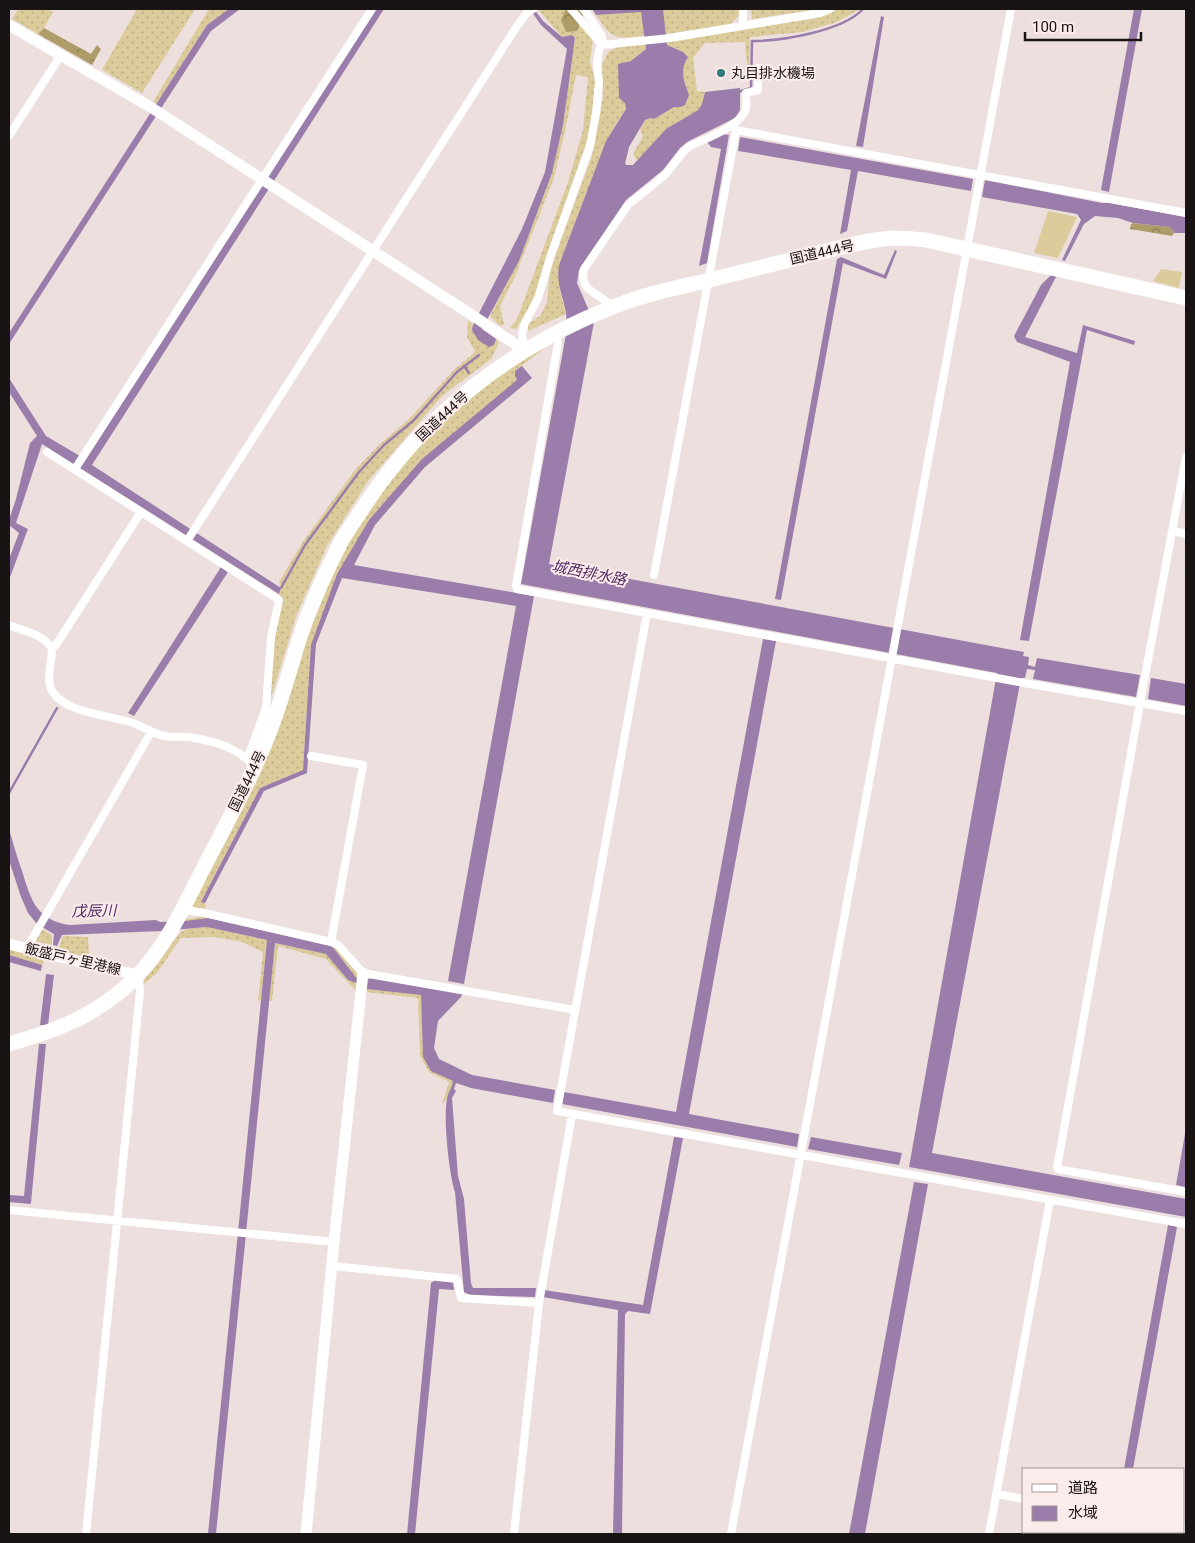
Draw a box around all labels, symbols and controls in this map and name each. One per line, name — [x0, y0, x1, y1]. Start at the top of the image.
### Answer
scale bar — [1025, 10, 1141, 42]
text: 100 m — [1032, 18, 1074, 36]
place label: 丸目排水機場 — [731, 65, 815, 81]
marker: 丸目排水機場 — [715, 67, 727, 79]
street label: 国道444号 — [788, 237, 856, 267]
street label: 国道444号 — [413, 388, 471, 444]
water label: 城西排水路 — [550, 557, 629, 589]
street label: 国道444号 — [225, 748, 269, 814]
water label: 戊辰川 — [71, 902, 119, 920]
street label: 飯盛戸ヶ里港線 — [23, 940, 123, 978]
legend — [1022, 1468, 1185, 1533]
text: 道路 — [1068, 1479, 1098, 1497]
text: 水域 — [1068, 1504, 1098, 1522]

